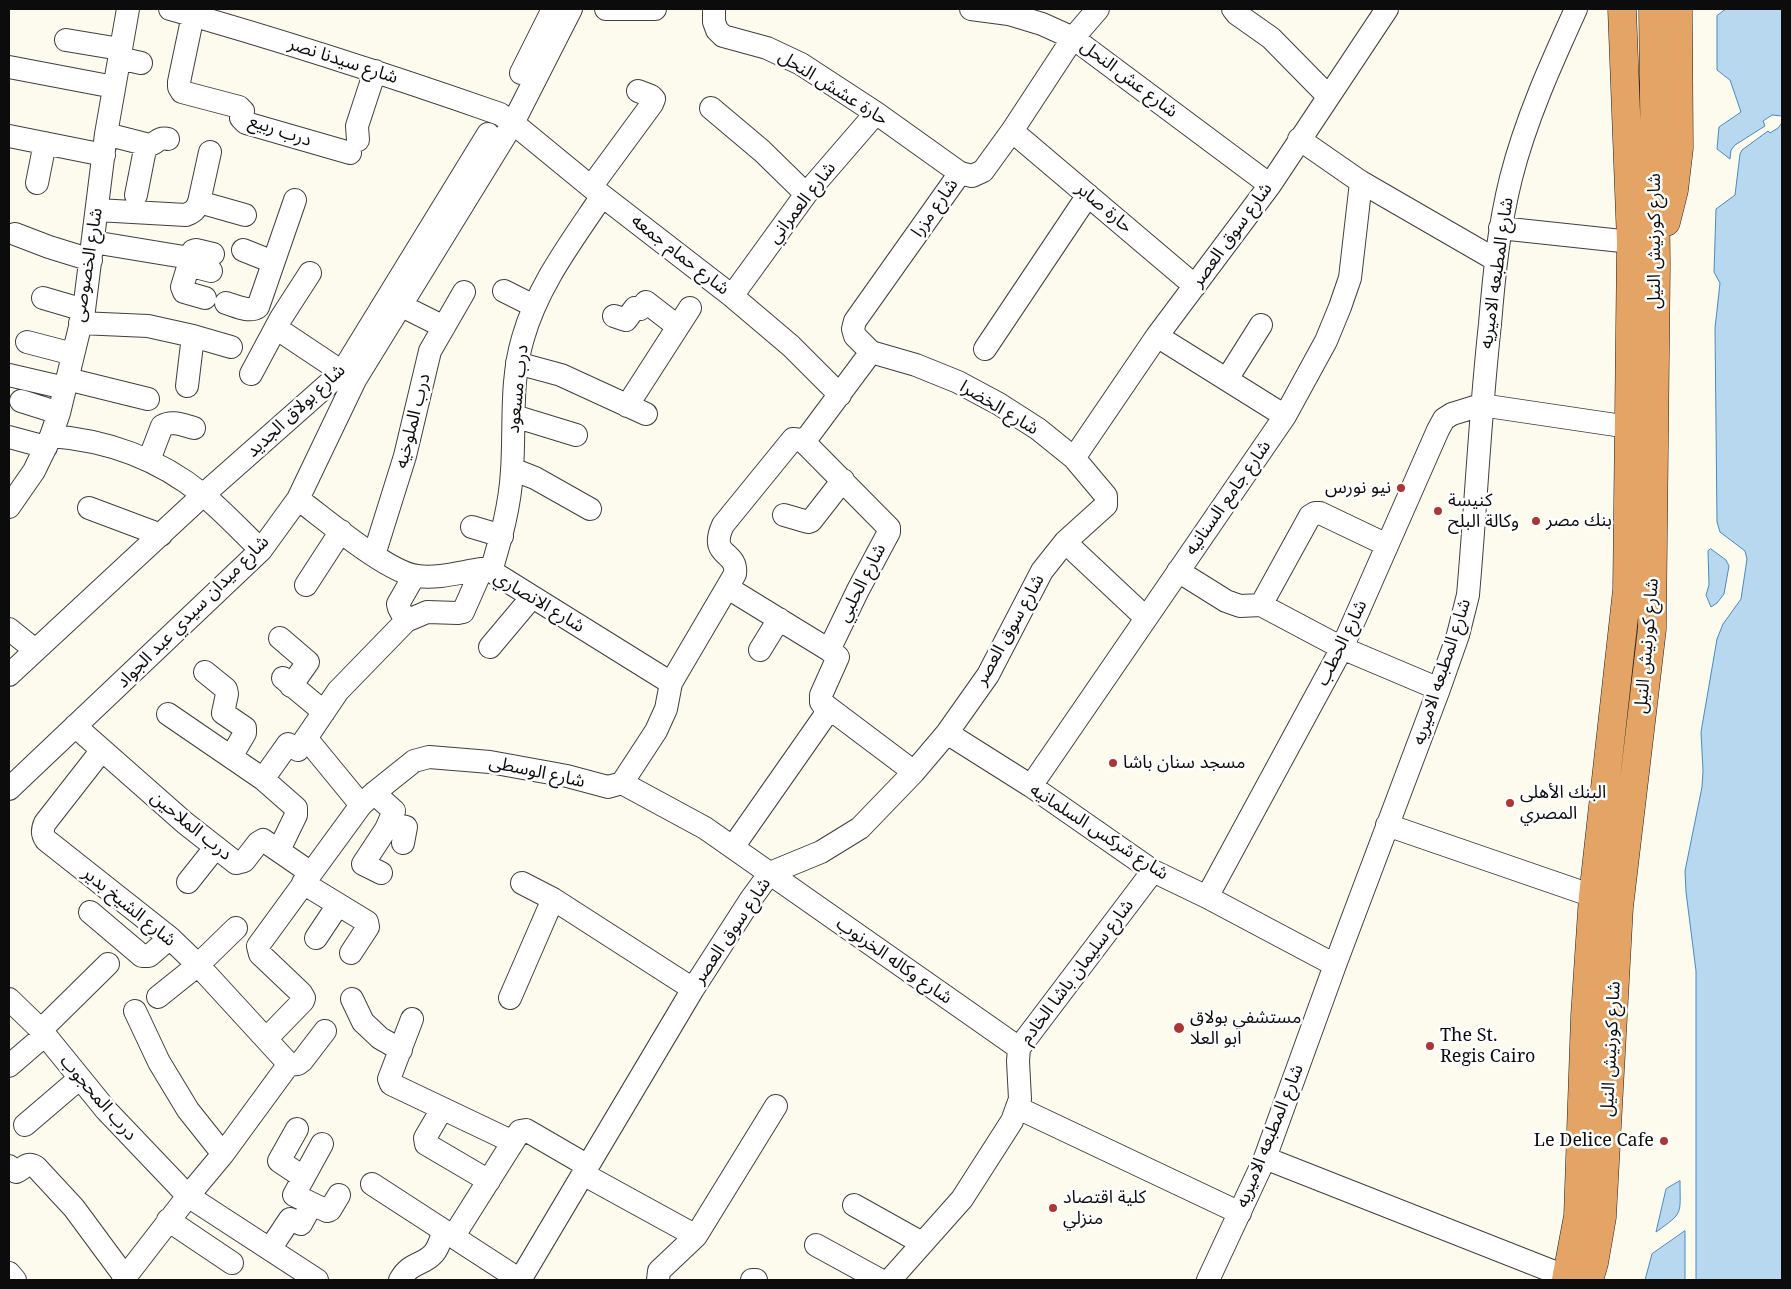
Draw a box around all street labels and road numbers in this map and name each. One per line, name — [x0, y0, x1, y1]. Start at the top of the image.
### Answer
street label: شارع سيدنا نصر — [285, 33, 401, 89]
street label: شارع عش النحل — [1076, 35, 1182, 123]
street label: حارة عشش النحل — [774, 46, 892, 130]
street label: درب ربيع — [246, 110, 314, 152]
street label: شارع العمراني — [763, 158, 841, 248]
street label: شارع كورنيش النيل — [1644, 173, 1666, 309]
street label: شارع مزرا — [907, 174, 963, 242]
street label: حارة صابر — [1071, 178, 1137, 238]
street label: شارع سوق العصر — [1187, 179, 1277, 291]
street label: شارع المطبعه الاميريه — [1476, 196, 1518, 350]
street label: شارع الخصوصى — [68, 206, 108, 324]
street label: شارع حمام جمعه — [627, 210, 733, 300]
street label: درب مسعود — [503, 344, 533, 434]
street label: شارع بولاق الجديد — [242, 360, 350, 462]
street label: درب الملوخيه — [391, 371, 435, 471]
street label: شارع الخضرا — [956, 376, 1042, 440]
street label: شارع جامع السنانيه — [1180, 436, 1276, 560]
street label: شارع ميدان سيدي عبد الجواد — [112, 531, 274, 693]
street label: شارع الحلبي — [833, 540, 891, 626]
street label: شارع الانصاري — [490, 566, 588, 638]
street label: شارع سوق العصر — [971, 571, 1049, 689]
street label: شارع كورنيش النيل — [1630, 577, 1664, 715]
street label: شارع المطبعه الاميريه — [1408, 596, 1476, 748]
street label: شارع الحطب — [1312, 597, 1372, 689]
street label: شارع الوسطى — [487, 751, 587, 793]
street label: شارع شركس السلمانيه — [1026, 779, 1172, 885]
street label: درب الملاحين — [146, 787, 236, 865]
street label: شارع الشيخ بدير — [78, 863, 180, 951]
street label: شارع سوق العصر — [689, 874, 775, 988]
street label: شارع سليمان باشا الخادم — [1016, 895, 1138, 1049]
street label: شارع وكاله الخرنوب — [832, 913, 956, 1009]
street label: شارع كورنيش النيل — [1597, 981, 1625, 1117]
street label: درب المحجوب — [55, 1051, 141, 1145]
street label: شارع المطبعه الاميريه — [1231, 1061, 1309, 1211]

